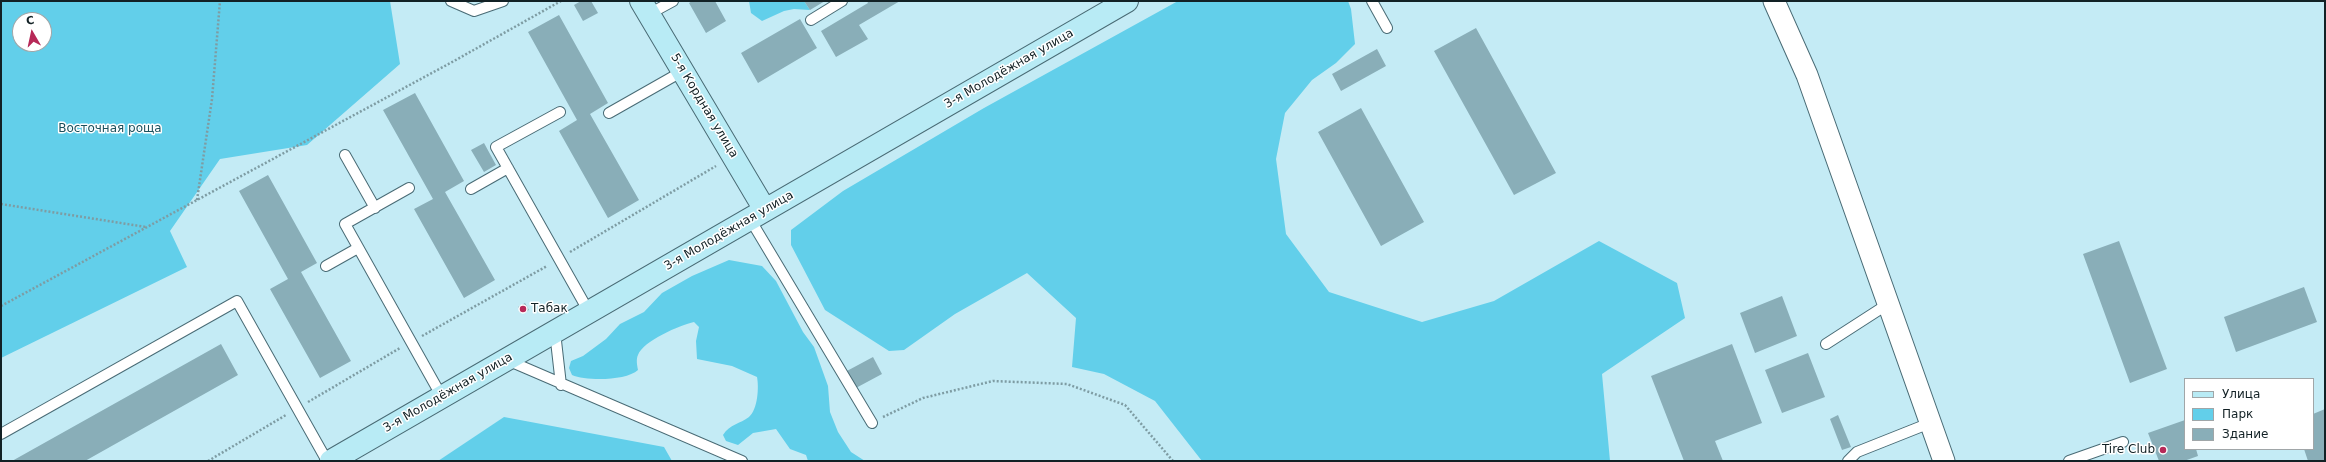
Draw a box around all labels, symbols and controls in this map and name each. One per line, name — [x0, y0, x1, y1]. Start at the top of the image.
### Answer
north arrow — [12, 12, 52, 52]
text: С — [25, 14, 35, 28]
street label: 3-я Молодёжная улица — [942, 26, 1076, 112]
street label: 5-я Кордная улица — [667, 51, 741, 161]
park label: Восточная роща — [58, 122, 162, 136]
street label: 3-я Молодёжная улица — [662, 188, 796, 274]
place label: Табак — [531, 302, 568, 316]
marker: Табак — [518, 304, 528, 314]
street label: 3-я Молодёжная улица — [381, 350, 515, 436]
legend — [2184, 378, 2314, 450]
text: Улица — [2222, 387, 2260, 401]
text: Парк — [2222, 407, 2253, 421]
text: Здание — [2222, 427, 2268, 441]
place label: Tire Club — [2102, 443, 2155, 457]
marker: Tire Club — [2158, 445, 2168, 455]

